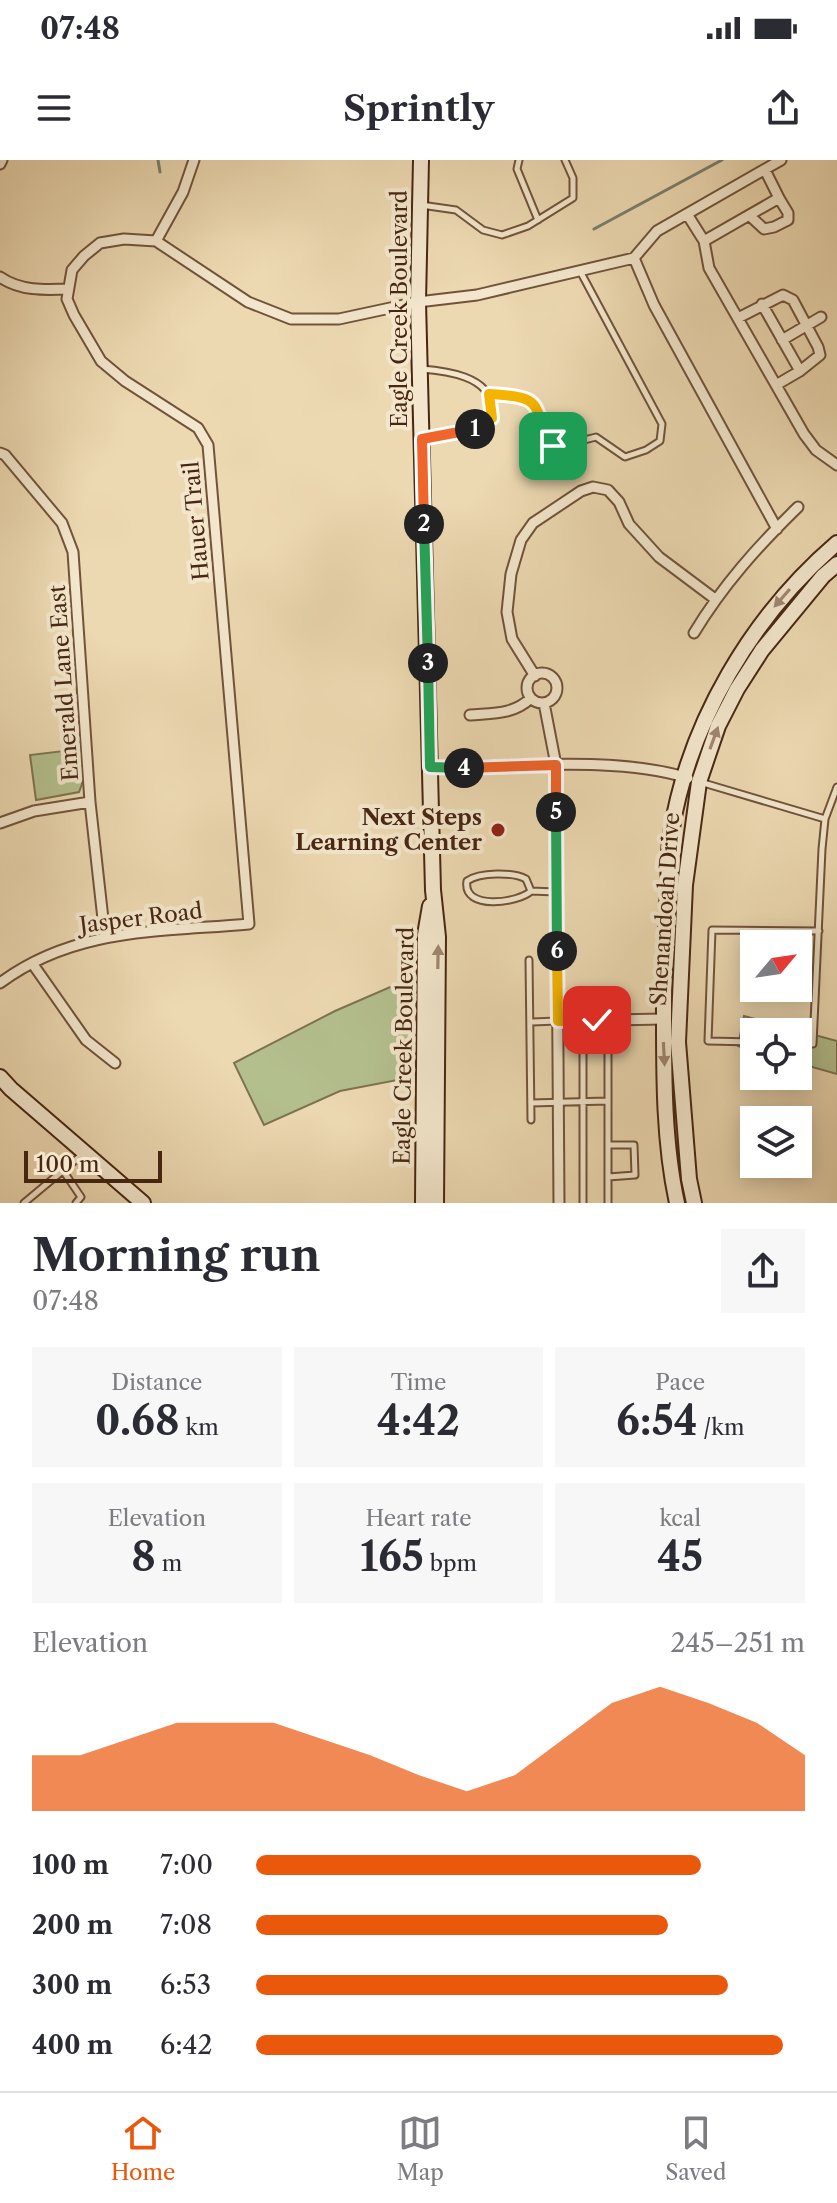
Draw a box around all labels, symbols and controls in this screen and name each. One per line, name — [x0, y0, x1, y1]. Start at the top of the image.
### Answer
text: 07:48 — [40, 10, 120, 47]
icon: menu — [32, 86, 76, 130]
text: Sprintly — [343, 86, 494, 130]
icon: share — [761, 86, 805, 130]
street label: Eagle Creek Boulevard — [386, 190, 413, 428]
pin: 1 — [455, 409, 495, 449]
pin — [519, 412, 587, 480]
text: 1 — [470, 415, 480, 442]
icon: arrive — [531, 424, 575, 468]
street label: Hauer Trail — [177, 460, 215, 582]
pin: 2 — [404, 504, 444, 544]
text: 2 — [418, 510, 431, 537]
street label: Emerald Lane East — [44, 584, 84, 782]
one-way arrow — [774, 588, 791, 608]
pin: 3 — [408, 643, 448, 683]
text: 3 — [422, 649, 434, 676]
one-way arrow — [708, 726, 721, 750]
pin: 4 — [444, 748, 484, 788]
text: 4 — [457, 754, 471, 781]
pin: 5 — [536, 792, 576, 832]
text: 5 — [550, 798, 562, 825]
place label: Next Steps Learning Center — [295, 804, 482, 856]
street label: Shenandoah Drive — [645, 811, 685, 1007]
marker: Next Steps Learning Center — [489, 821, 507, 839]
street label: Jasper Road — [75, 897, 204, 939]
street label: Eagle Creek Boulevard — [388, 927, 420, 1165]
north arrow — [740, 930, 812, 1002]
map controls — [740, 930, 812, 1178]
pin: 6 — [537, 931, 577, 971]
text: 6 — [550, 937, 564, 964]
one-way arrow — [432, 944, 444, 969]
pin — [563, 986, 631, 1054]
icon: check — [575, 998, 619, 1042]
button: locate — [740, 1018, 812, 1090]
one-way arrow — [658, 1042, 671, 1067]
button: layers — [740, 1106, 812, 1178]
scale bar — [24, 1147, 162, 1183]
text: 100 m — [36, 1151, 99, 1178]
text: Morning run — [32, 1228, 321, 1282]
button: share — [721, 1229, 805, 1313]
text: 07:48 — [32, 1285, 99, 1317]
text: Distance — [111, 1369, 202, 1396]
text: Time — [391, 1369, 446, 1396]
text: Pace — [655, 1369, 705, 1396]
text: 0.68 — [95, 1396, 180, 1445]
text: 4:42 — [377, 1396, 460, 1445]
text: 6:54 — [616, 1396, 697, 1445]
text: km — [180, 1414, 219, 1441]
text: /km — [697, 1414, 744, 1441]
text: Elevation — [108, 1505, 206, 1532]
text: Heart rate — [365, 1505, 472, 1532]
text: kcal — [659, 1505, 701, 1532]
text: 8 — [131, 1532, 156, 1581]
text: 165 — [360, 1532, 424, 1581]
text: 45 — [657, 1532, 703, 1581]
text: m — [156, 1550, 182, 1577]
text: bpm — [424, 1550, 477, 1577]
text: Elevation — [32, 1627, 148, 1659]
text: 245–251 m — [670, 1627, 805, 1659]
text: 100 m — [32, 1849, 109, 1881]
text: 7:00 — [160, 1849, 213, 1881]
text: 200 m — [32, 1909, 113, 1941]
text: 7:08 — [160, 1909, 212, 1941]
text: 300 m — [32, 1969, 112, 2001]
text: 6:53 — [160, 1969, 211, 2001]
text: 400 m — [32, 2029, 113, 2061]
text: 6:42 — [160, 2029, 213, 2061]
tab: Home — [111, 2111, 175, 2186]
tab: Map — [397, 2111, 444, 2186]
tab: Saved — [665, 2111, 726, 2186]

